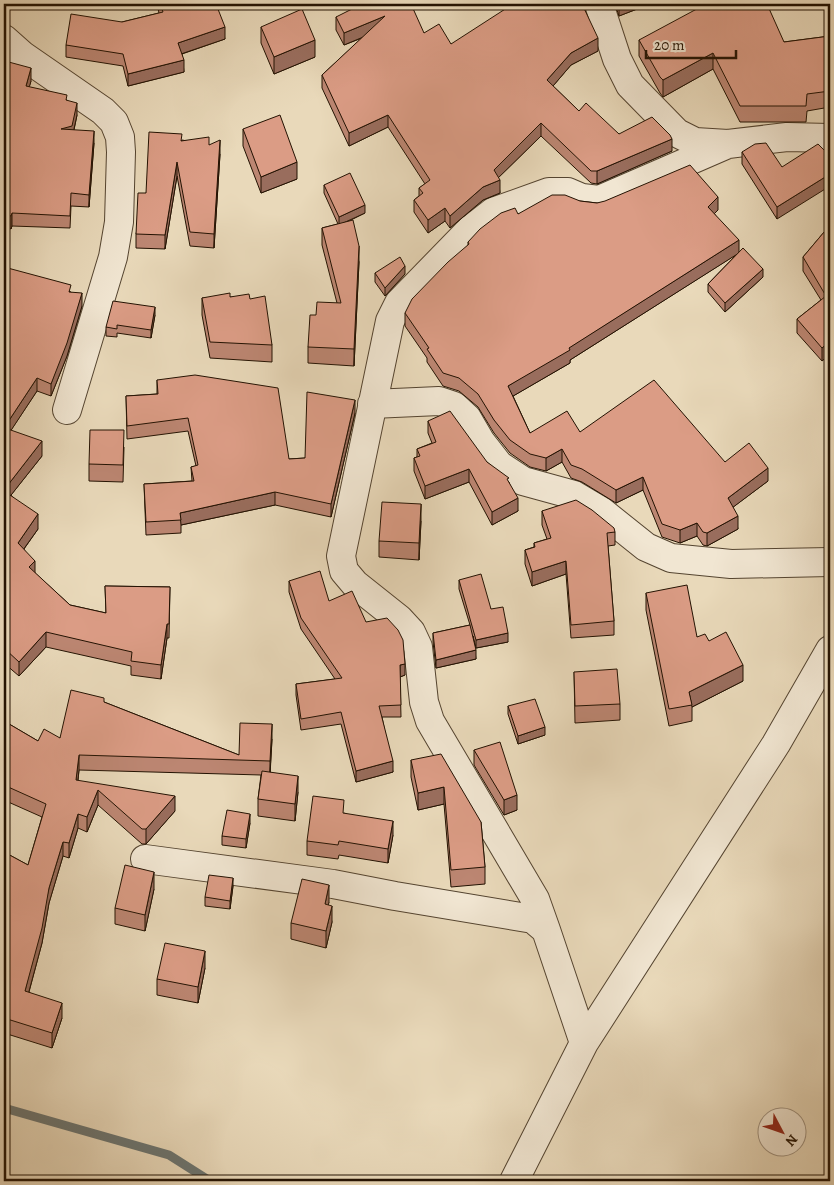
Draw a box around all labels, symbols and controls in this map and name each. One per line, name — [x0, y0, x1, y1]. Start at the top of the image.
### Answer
scale bar — [646, 28, 736, 60]
text: 20 m — [654, 35, 685, 55]
north arrow — [756, 1108, 806, 1158]
text: N — [781, 1130, 802, 1150]

